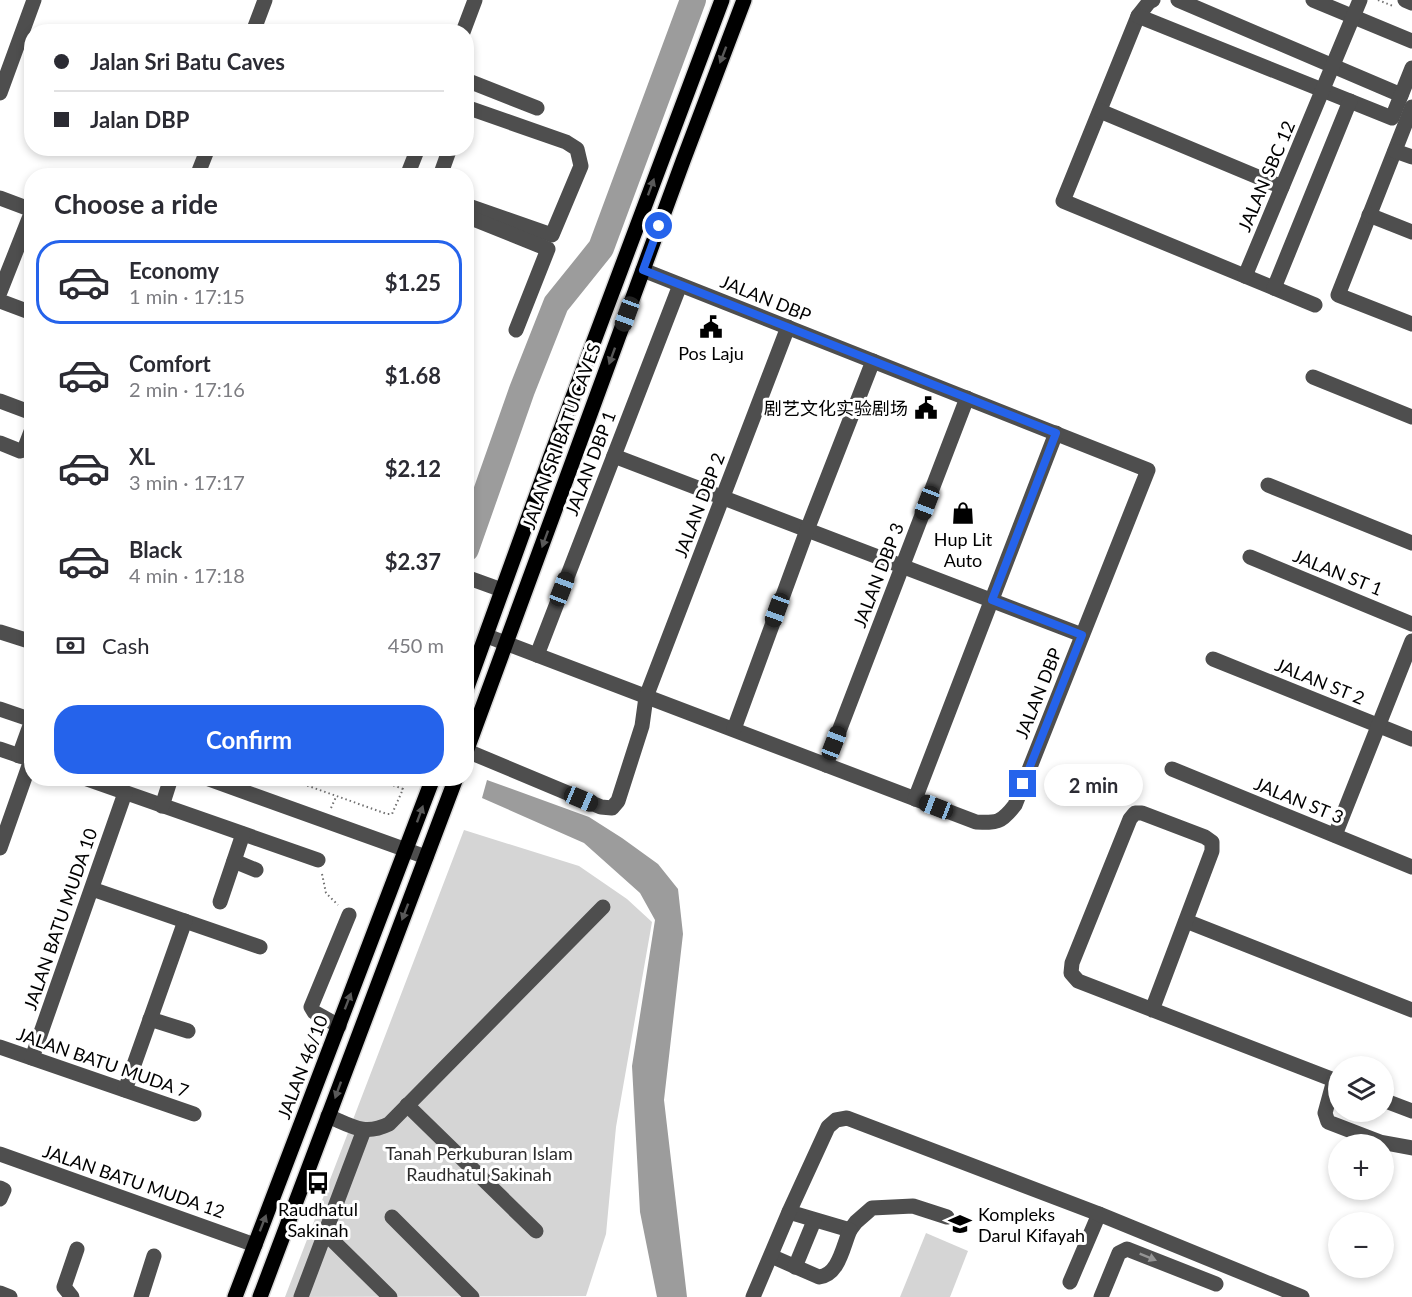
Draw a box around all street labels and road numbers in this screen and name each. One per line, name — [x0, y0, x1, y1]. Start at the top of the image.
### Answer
street label: JALAN SBC 12 — [1233, 117, 1299, 235]
street label: JALAN DBP — [718, 270, 815, 326]
street label: JALAN SRI BATU CAVES — [517, 340, 605, 532]
street label: JALAN DBP 1 — [560, 408, 620, 518]
street label: JALAN DBP 2 — [669, 450, 729, 560]
street label: JALAN DBP 3 — [848, 520, 908, 630]
street label: JALAN ST 1 — [1290, 544, 1386, 600]
street label: JALAN DBP — [1010, 644, 1066, 741]
street label: JALAN ST 2 — [1272, 653, 1368, 709]
street label: JALAN ST 3 — [1251, 772, 1347, 828]
street label: JALAN BATU MUDA 10 — [19, 825, 101, 1013]
street label: JALAN 46/10 — [272, 1012, 332, 1122]
street label: JALAN BATU MUDA 7 — [14, 1022, 192, 1102]
street label: JALAN BATU MUDA 12 — [40, 1140, 228, 1222]

